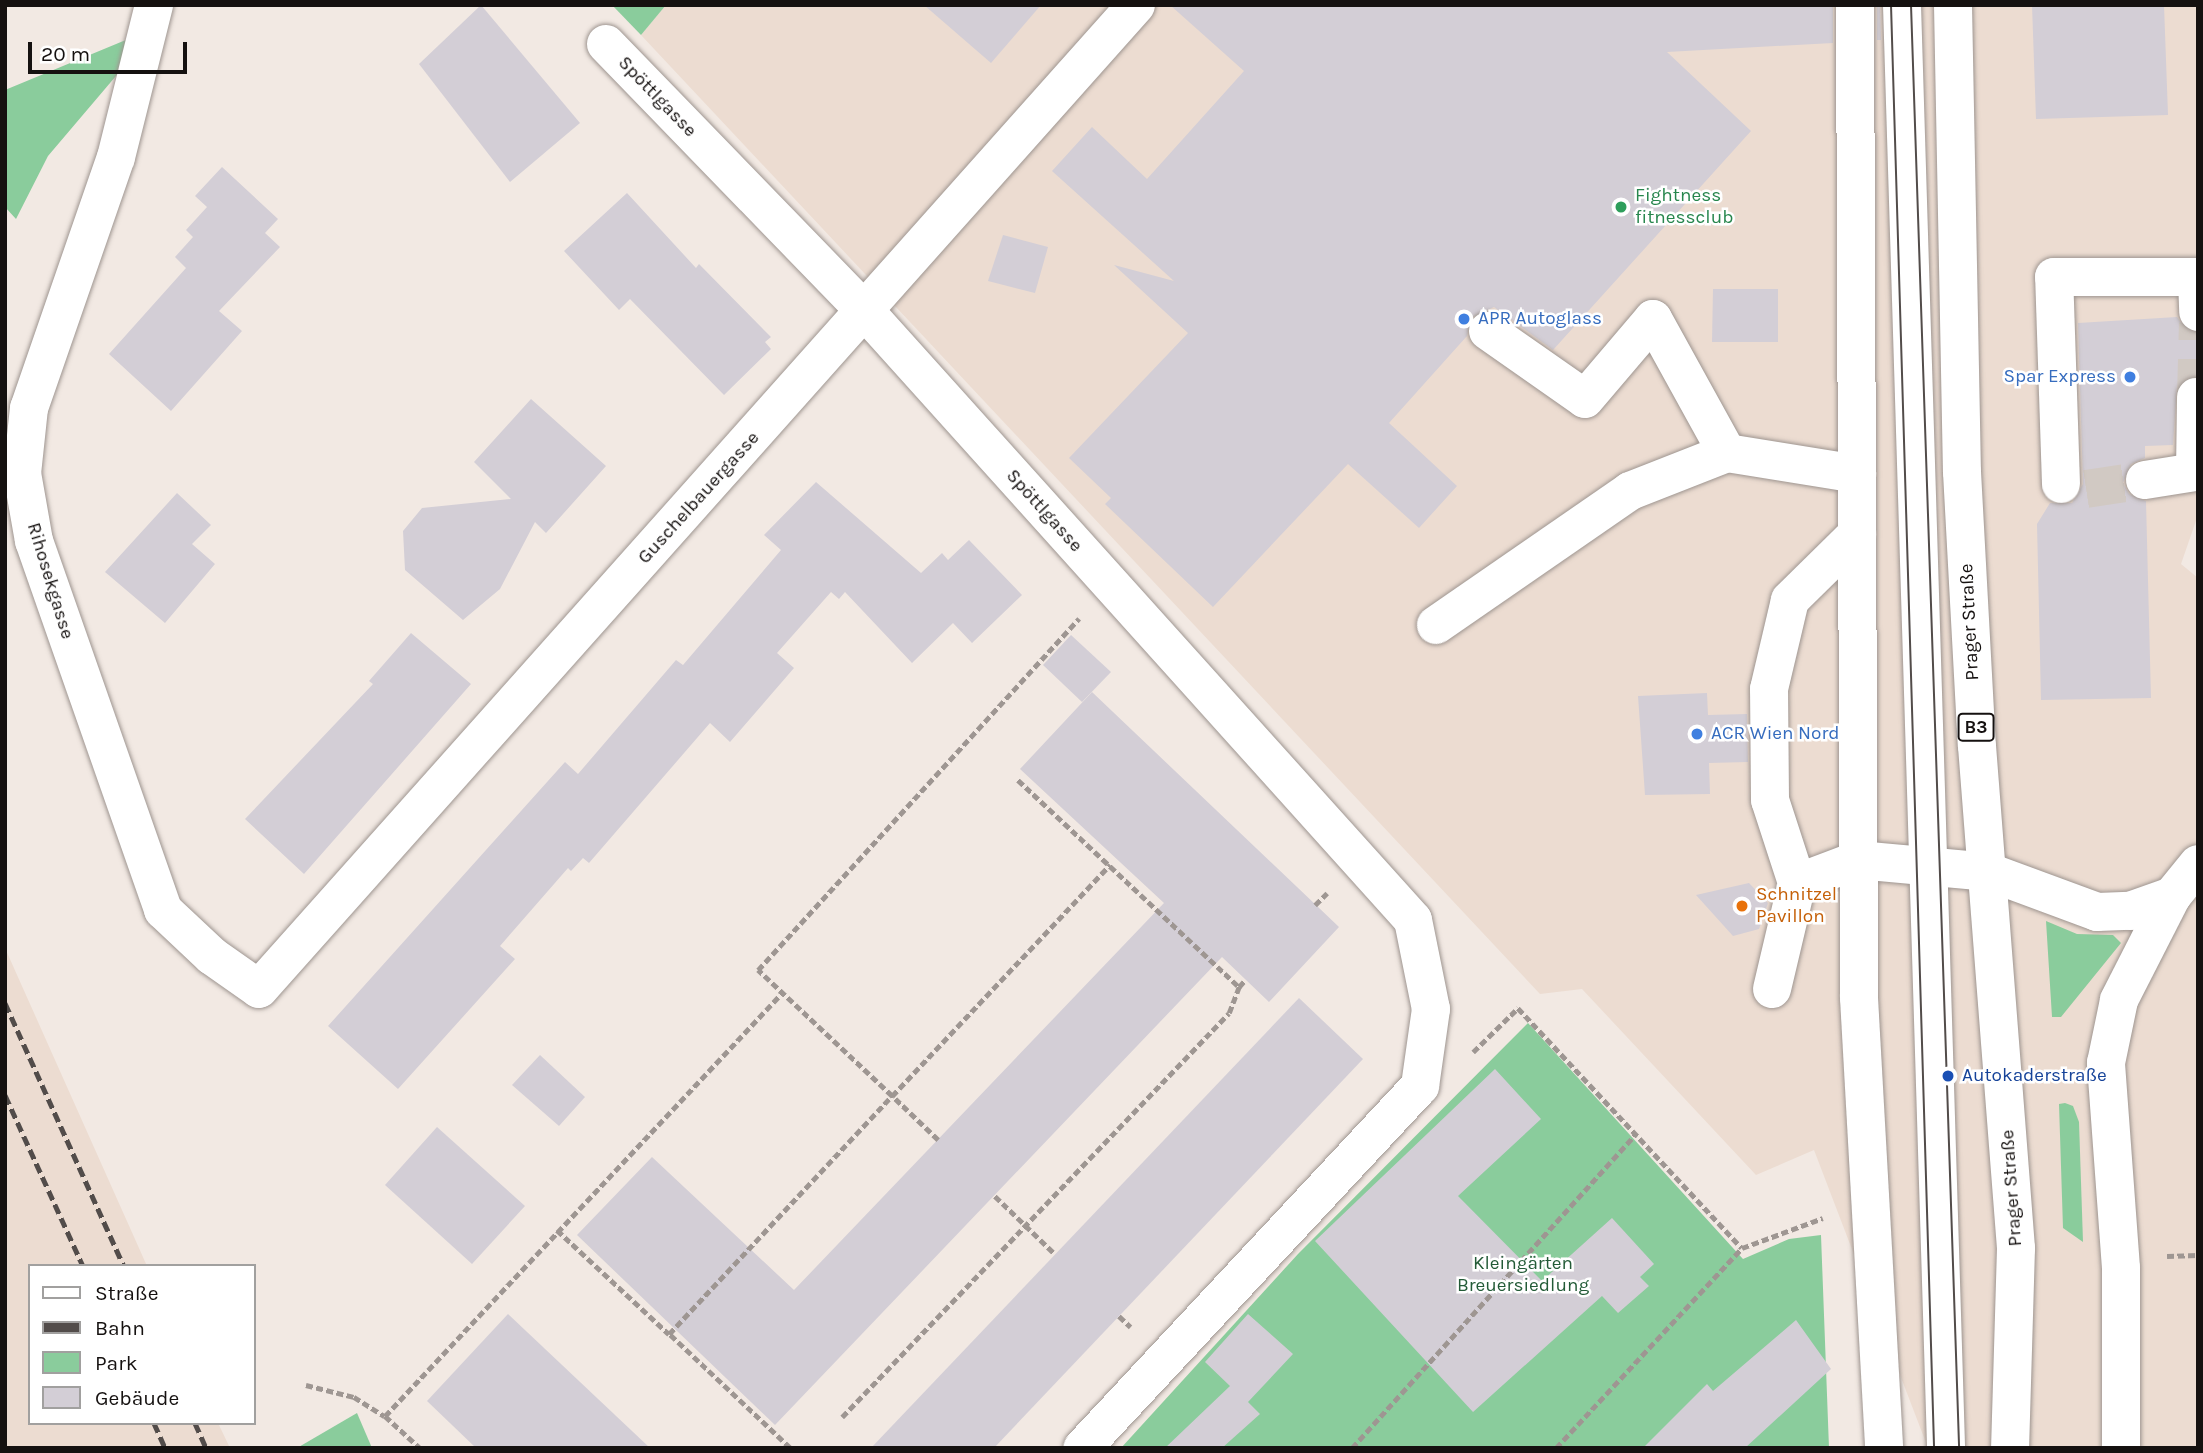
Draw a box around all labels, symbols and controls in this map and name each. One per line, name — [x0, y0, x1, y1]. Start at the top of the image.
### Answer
scale bar — [32, 28, 191, 72]
text: 20 m — [41, 42, 90, 66]
street label: Spöttlgasse — [613, 52, 701, 142]
place label: Fightness fitnessclub — [1635, 185, 1733, 229]
marker: Fightness fitnessclub — [1613, 199, 1629, 215]
place label: APR Autoglass — [1478, 308, 1602, 330]
marker: APR Autoglass — [1456, 311, 1472, 327]
place label: Spar Express — [2003, 366, 2116, 388]
marker: Spar Express — [2122, 369, 2138, 385]
street label: Guschelbauergasse — [633, 427, 765, 569]
street label: Spöttlgasse — [1001, 465, 1087, 557]
street label: Rihosekgasse — [21, 520, 79, 642]
street label: Prager Straße — [1956, 563, 1984, 681]
road number: B3 — [1957, 712, 1995, 742]
place label: ACR Wien Nord — [1711, 723, 1840, 745]
marker: ACR Wien Nord — [1689, 726, 1705, 742]
place label: Schnitzel Pavillon — [1756, 884, 1837, 928]
marker: Schnitzel Pavillon — [1734, 898, 1750, 914]
place label: Autokaderstraße — [1962, 1065, 2107, 1087]
marker: Autokaderstraße — [1940, 1068, 1956, 1084]
street label: Prager Straße — [1997, 1129, 2027, 1247]
park label: Kleingärten Breuersiedlung — [1457, 1253, 1589, 1297]
legend — [28, 1264, 256, 1425]
text: Straße — [95, 1281, 158, 1305]
text: Bahn — [95, 1316, 145, 1340]
text: Park — [95, 1351, 138, 1375]
text: Gebäude — [95, 1386, 179, 1410]

